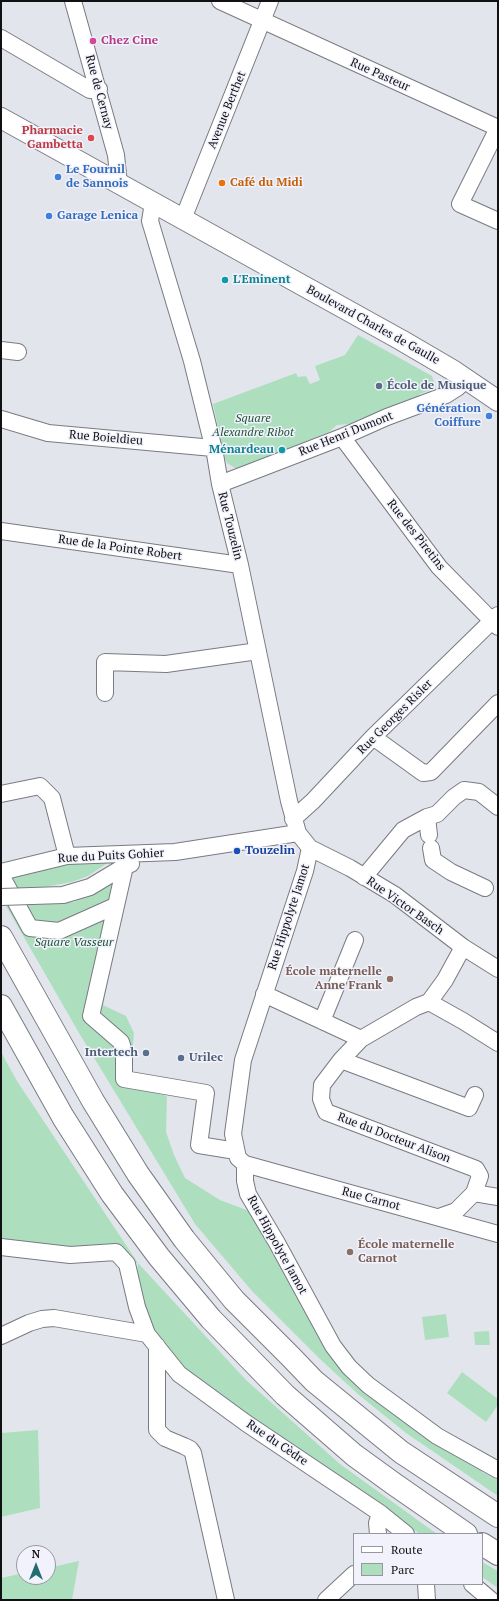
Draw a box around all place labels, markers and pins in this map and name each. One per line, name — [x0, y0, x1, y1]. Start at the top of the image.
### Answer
place label: Chez Cine — [101, 34, 158, 48]
marker: Chez Cine — [88, 36, 98, 46]
place label: Pharmacie Gambetta — [22, 124, 83, 152]
marker: Pharmacie Gambetta — [86, 133, 96, 143]
place label: Le Fournil de Sannois — [66, 163, 128, 191]
marker: Le Fournil de Sannois — [53, 172, 63, 182]
place label: Café du Midi — [230, 176, 303, 190]
marker: Café du Midi — [217, 178, 227, 188]
place label: Garage Lenica — [57, 209, 138, 223]
marker: Garage Lenica — [44, 211, 54, 221]
place label: L'Eminent — [233, 273, 290, 287]
marker: L'Eminent — [220, 275, 230, 285]
place label: École de Musique — [387, 379, 487, 393]
marker: École de Musique — [374, 381, 384, 391]
place label: Génération Coiffure — [416, 402, 481, 430]
marker: Génération Coiffure — [484, 411, 494, 421]
place label: Ménardeau — [209, 443, 274, 457]
marker: Ménardeau — [277, 445, 287, 455]
place label: Touzelin — [245, 844, 295, 858]
marker: Touzelin — [232, 846, 242, 856]
place label: École maternelle Anne Frank — [286, 965, 382, 993]
marker: École maternelle Anne Frank — [385, 974, 395, 984]
place label: Intertech — [85, 1046, 138, 1060]
marker: Intertech — [141, 1048, 151, 1058]
place label: Urilec — [189, 1051, 223, 1065]
marker: Urilec — [176, 1053, 186, 1063]
place label: École maternelle Carnot — [358, 1238, 454, 1266]
marker: École maternelle Carnot — [345, 1247, 355, 1257]

